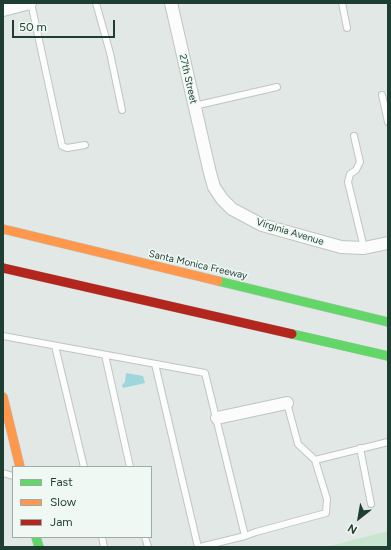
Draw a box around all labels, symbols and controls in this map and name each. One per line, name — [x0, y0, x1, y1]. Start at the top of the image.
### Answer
scale bar — [14, 12, 117, 38]
text: 50 m — [19, 20, 47, 34]
street label: 27th Street — [176, 53, 200, 105]
street label: Virginia Avenue — [255, 216, 325, 248]
street label: Santa Monica Freeway — [148, 248, 248, 282]
legend — [12, 466, 152, 538]
text: Fast — [50, 475, 73, 489]
text: Slow — [50, 495, 76, 509]
north arrow — [339, 498, 379, 538]
text: Jam — [50, 515, 73, 529]
text: N — [346, 521, 360, 536]

